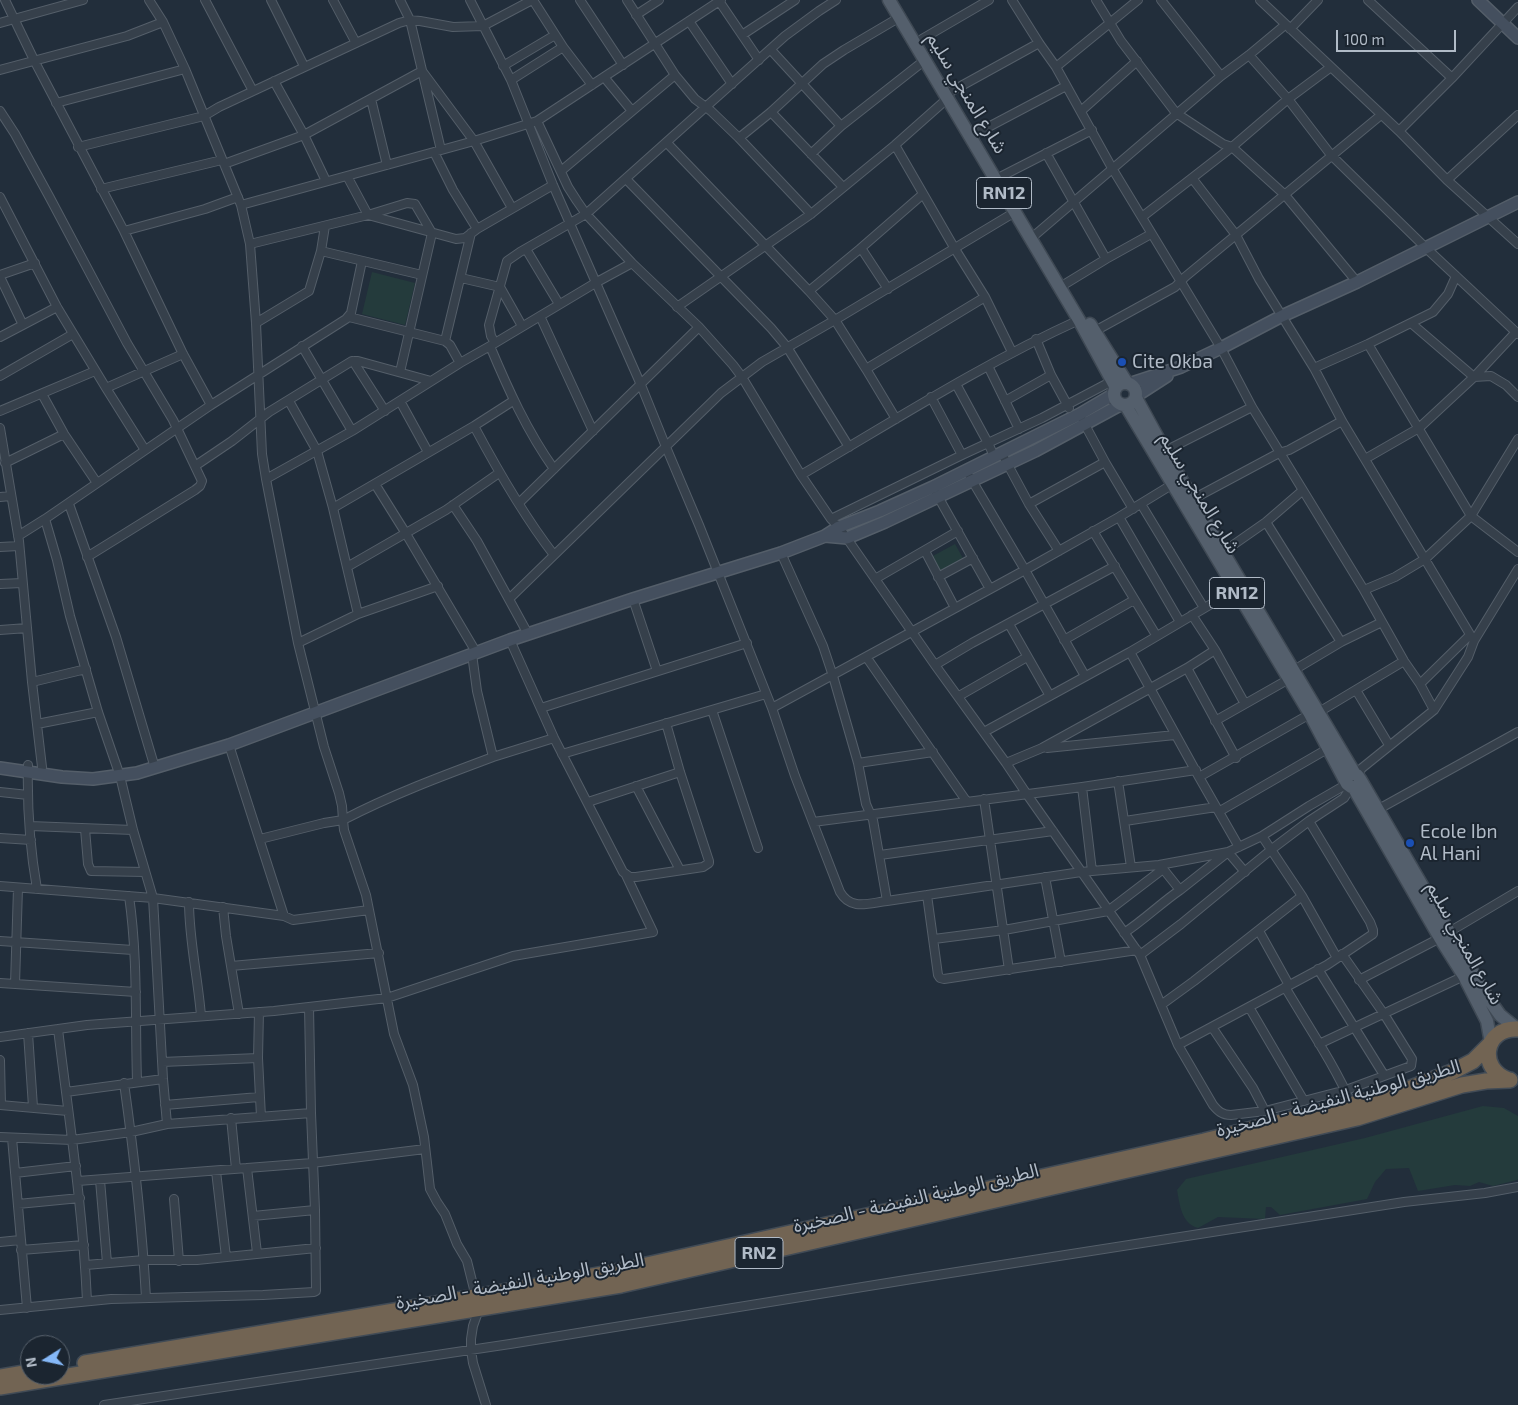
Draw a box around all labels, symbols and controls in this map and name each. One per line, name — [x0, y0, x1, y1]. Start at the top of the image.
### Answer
scale bar — [1338, 20, 1458, 52]
street label: شارع المنجي سليم — [922, 28, 1012, 158]
text: 100 m — [1344, 30, 1385, 48]
road number: RN12 — [976, 178, 1032, 208]
place label: Cite Okba — [1132, 351, 1213, 373]
marker: Cite Okba — [1116, 356, 1128, 368]
street label: شارع المنجي سليم — [1155, 428, 1245, 558]
road number: RN12 — [1210, 578, 1264, 608]
place label: Ecole Ibn Al Hani — [1420, 821, 1498, 865]
marker: Ecole Ibn Al Hani — [1404, 837, 1416, 849]
street label: شارع المنجي سليم — [1422, 878, 1508, 1008]
street label: الطريق الوطنية النفيضة - الصخيرة — [1214, 1054, 1462, 1142]
street label: الطريق الوطنية النفيضة - الصخيرة — [791, 1159, 1041, 1237]
road number: RN2 — [735, 1238, 783, 1268]
street label: الطريق الوطنية النفيضة - الصخيرة — [394, 1248, 646, 1314]
north arrow — [20, 1335, 70, 1385]
text: N — [21, 1356, 40, 1369]

